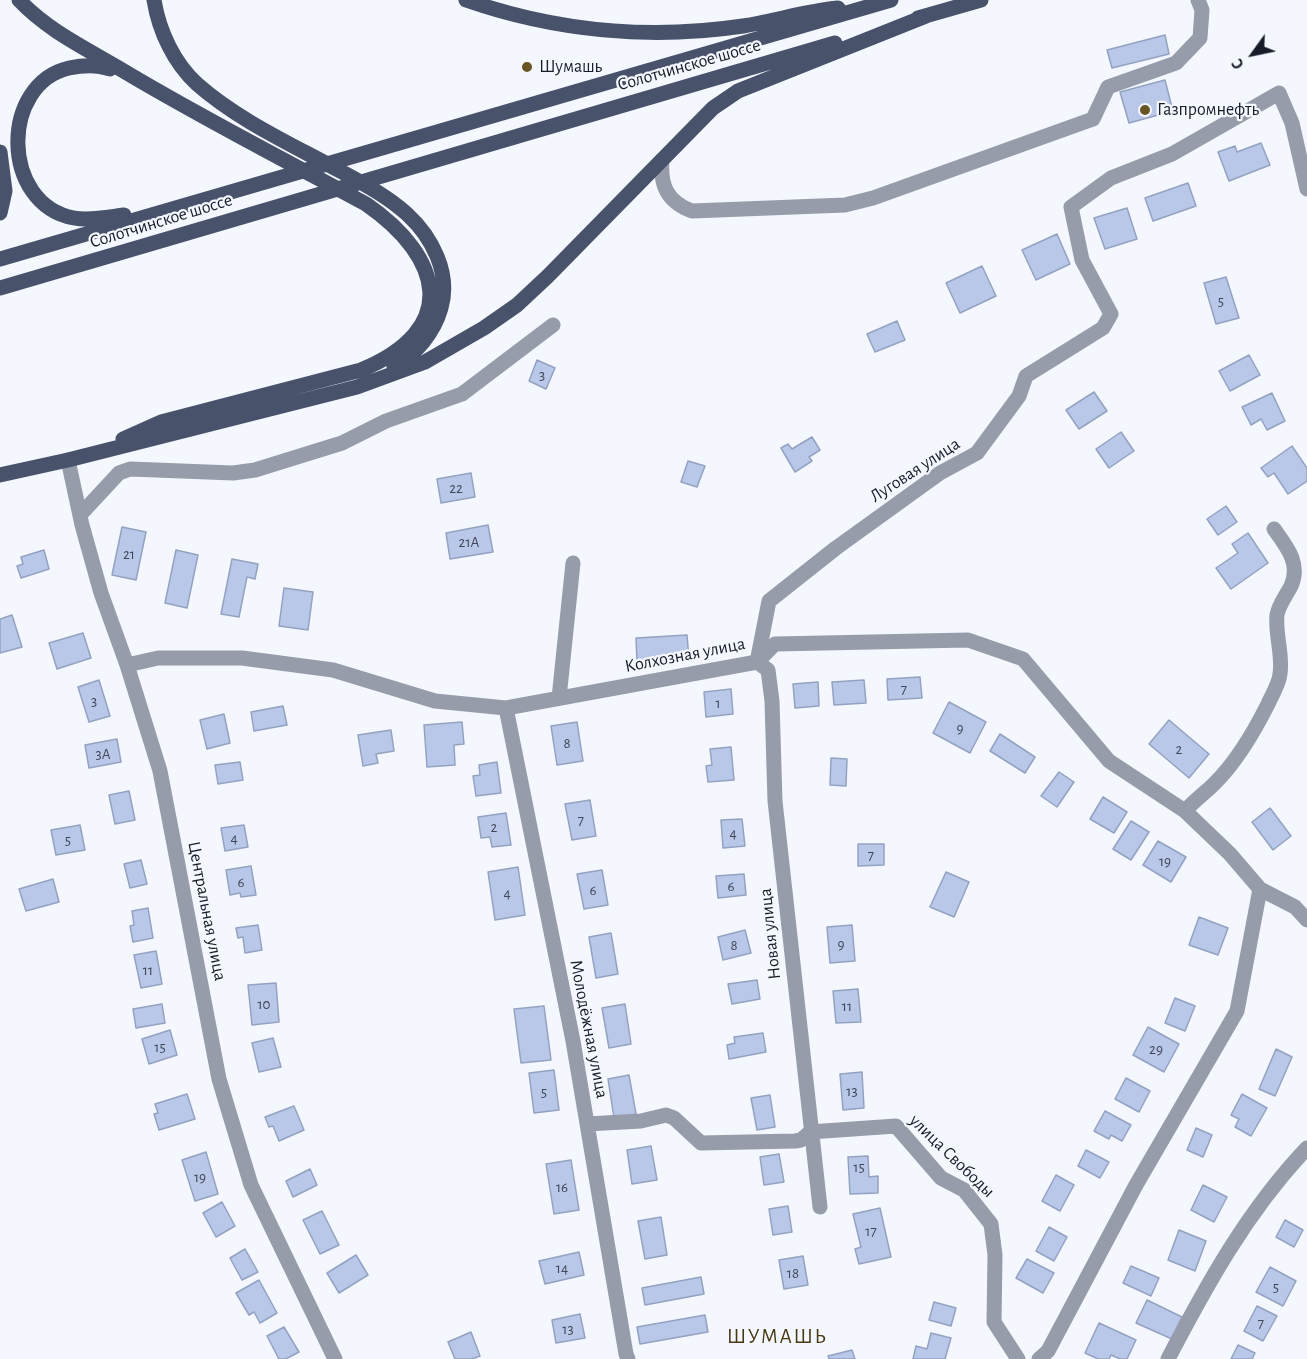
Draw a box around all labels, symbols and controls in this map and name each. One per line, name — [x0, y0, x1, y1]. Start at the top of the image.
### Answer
north arrow — [1223, 24, 1283, 84]
street label: Солотчинское шоссе — [615, 34, 763, 96]
place label: Шумашь — [539, 56, 602, 78]
text: С — [1229, 56, 1247, 72]
marker: Шумашь — [520, 60, 534, 74]
place label: Газпромнефть — [1157, 99, 1259, 121]
marker: Газпромнефть — [1138, 103, 1152, 117]
street label: Солотчинское шоссе — [87, 189, 235, 253]
house number: 5 — [1218, 292, 1224, 310]
house number: 3 — [539, 366, 545, 384]
street label: Луговая улица — [866, 433, 964, 507]
house number: 22 — [449, 479, 463, 497]
house number: 21А — [459, 533, 479, 551]
house number: 21 — [123, 545, 135, 563]
street label: Колхозная улица — [623, 633, 747, 677]
house number: 7 — [901, 680, 907, 698]
house number: 3 — [91, 692, 97, 710]
house number: 1 — [715, 694, 721, 712]
house number: 9 — [956, 719, 964, 737]
house number: 8 — [563, 734, 571, 752]
house number: 2 — [1176, 740, 1182, 758]
house number: 3А — [96, 745, 110, 763]
house number: 7 — [578, 811, 584, 829]
house number: 2 — [491, 818, 497, 836]
house number: 4 — [729, 824, 737, 842]
house number: 4 — [230, 829, 238, 847]
house number: 5 — [65, 831, 71, 849]
street label: Центральная улица — [183, 839, 231, 983]
house number: 7 — [868, 846, 874, 864]
house number: 19 — [1159, 852, 1171, 870]
house number: 6 — [237, 873, 245, 891]
house number: 6 — [727, 877, 735, 895]
house number: 6 — [589, 881, 597, 899]
house number: 4 — [503, 884, 511, 902]
street label: Новая улица — [754, 887, 786, 981]
house number: 9 — [837, 935, 845, 953]
house number: 8 — [730, 936, 738, 954]
street label: Молодёжная улица — [565, 958, 613, 1100]
house number: 11 — [143, 961, 153, 979]
house number: 10 — [257, 995, 271, 1013]
house number: 11 — [842, 997, 852, 1015]
house number: 15 — [154, 1038, 166, 1056]
house number: 29 — [1149, 1040, 1163, 1058]
house number: 13 — [846, 1082, 858, 1100]
house number: 5 — [541, 1083, 547, 1101]
street label: улица Свободы — [905, 1110, 999, 1202]
house number: 15 — [853, 1158, 865, 1176]
house number: 19 — [194, 1168, 206, 1186]
house number: 16 — [556, 1178, 568, 1196]
house number: 17 — [865, 1222, 877, 1240]
house number: 14 — [556, 1259, 568, 1277]
house number: 18 — [787, 1264, 799, 1282]
house number: 5 — [1273, 1278, 1279, 1296]
house number: 7 — [1258, 1314, 1264, 1332]
house number: 13 — [562, 1320, 574, 1338]
district label: ШУМАШЬ — [727, 1324, 827, 1350]

